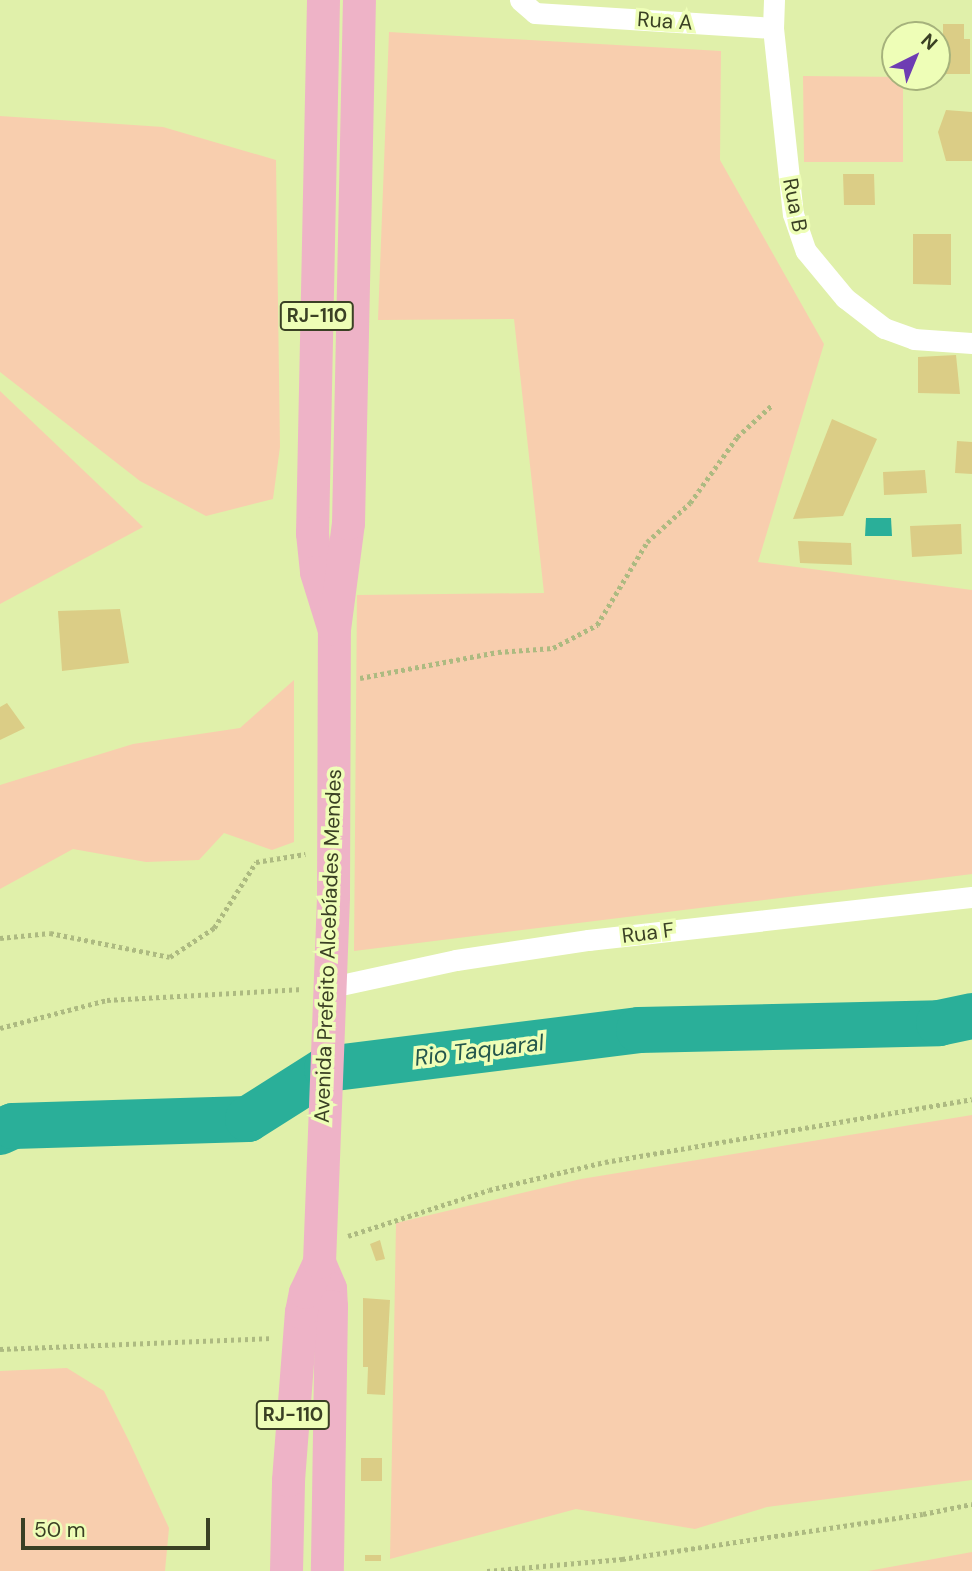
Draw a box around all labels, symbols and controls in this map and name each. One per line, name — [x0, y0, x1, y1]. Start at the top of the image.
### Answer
street label: Rua A — [636, 6, 694, 36]
north arrow — [881, 21, 951, 91]
text: N — [916, 28, 943, 56]
street label: Rua B — [777, 176, 813, 234]
road number: RJ-110 — [278, 300, 356, 332]
street label: Avenida Prefeito Alcebíades Mendes — [309, 769, 347, 1123]
street label: Rua F — [620, 917, 676, 949]
water label: Rio Taquaral — [413, 1028, 545, 1072]
road number: RJ-110 — [254, 1400, 332, 1430]
scale bar — [24, 1504, 214, 1548]
text: 50 m — [34, 1516, 85, 1544]

